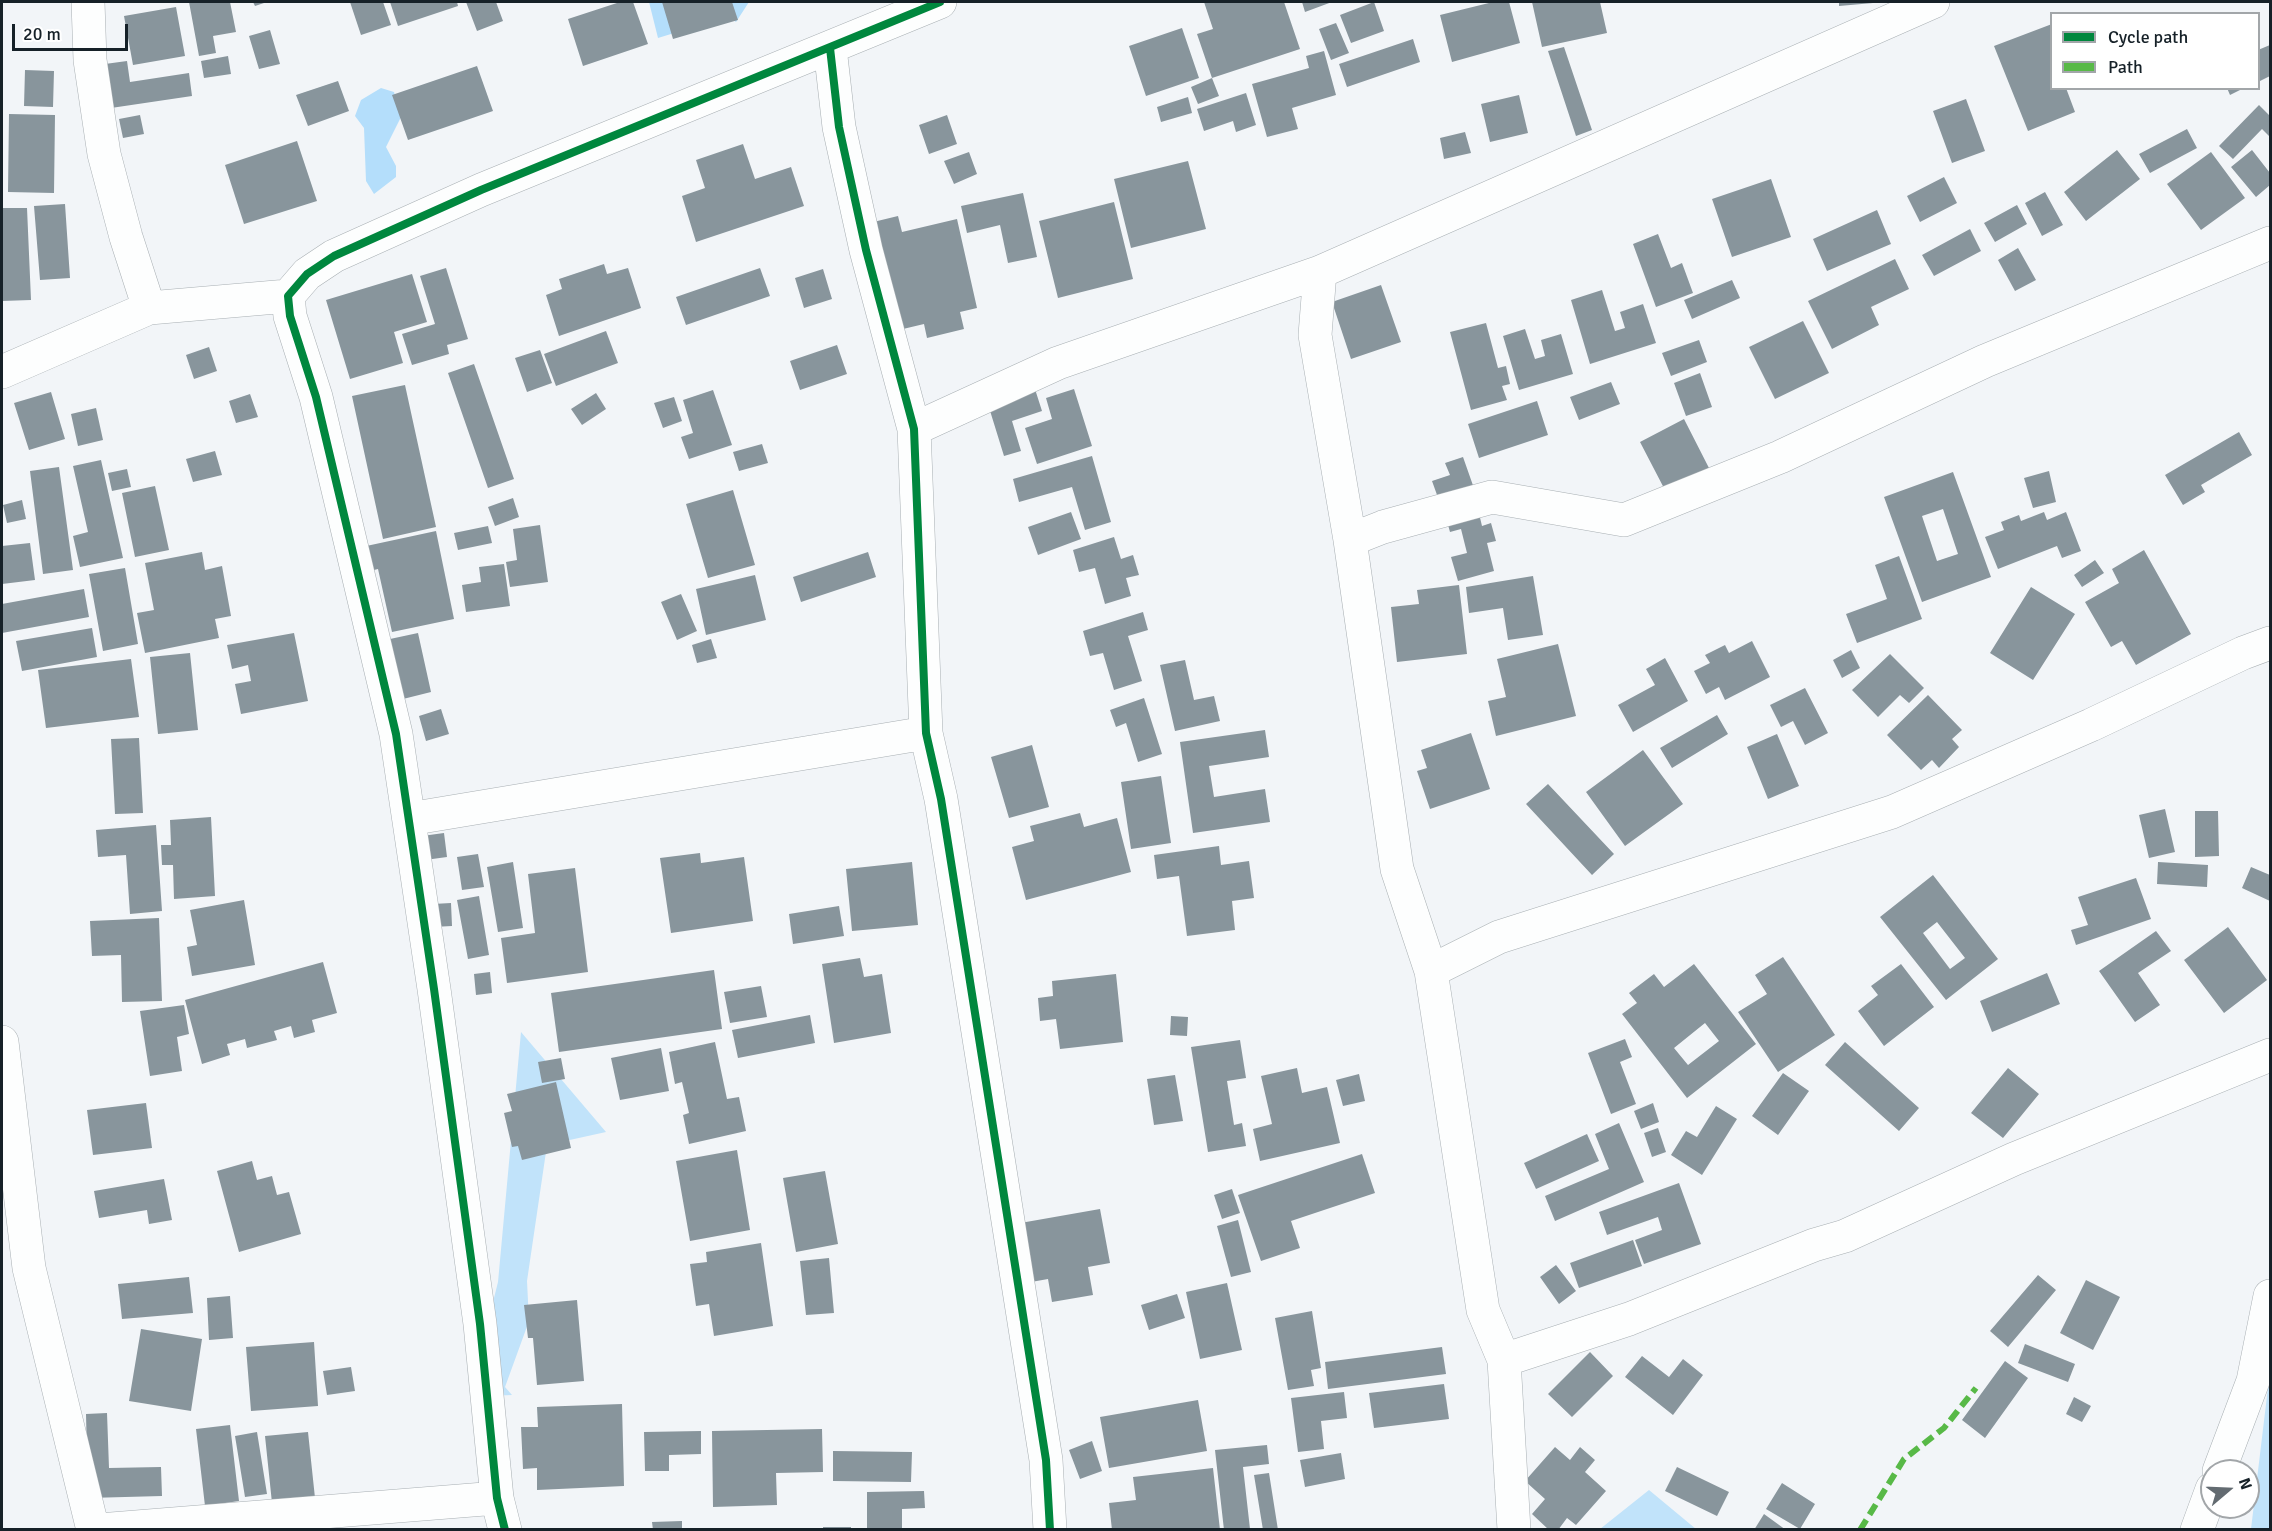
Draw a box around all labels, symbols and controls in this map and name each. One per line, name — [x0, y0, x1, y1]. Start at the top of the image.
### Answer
scale bar — [15, 12, 130, 50]
legend — [2050, 12, 2260, 90]
text: 20 m — [23, 23, 61, 45]
text: Cycle path — [2108, 26, 2188, 48]
text: Path — [2108, 56, 2143, 78]
north arrow — [2200, 1459, 2260, 1519]
text: N — [2234, 1475, 2256, 1492]

